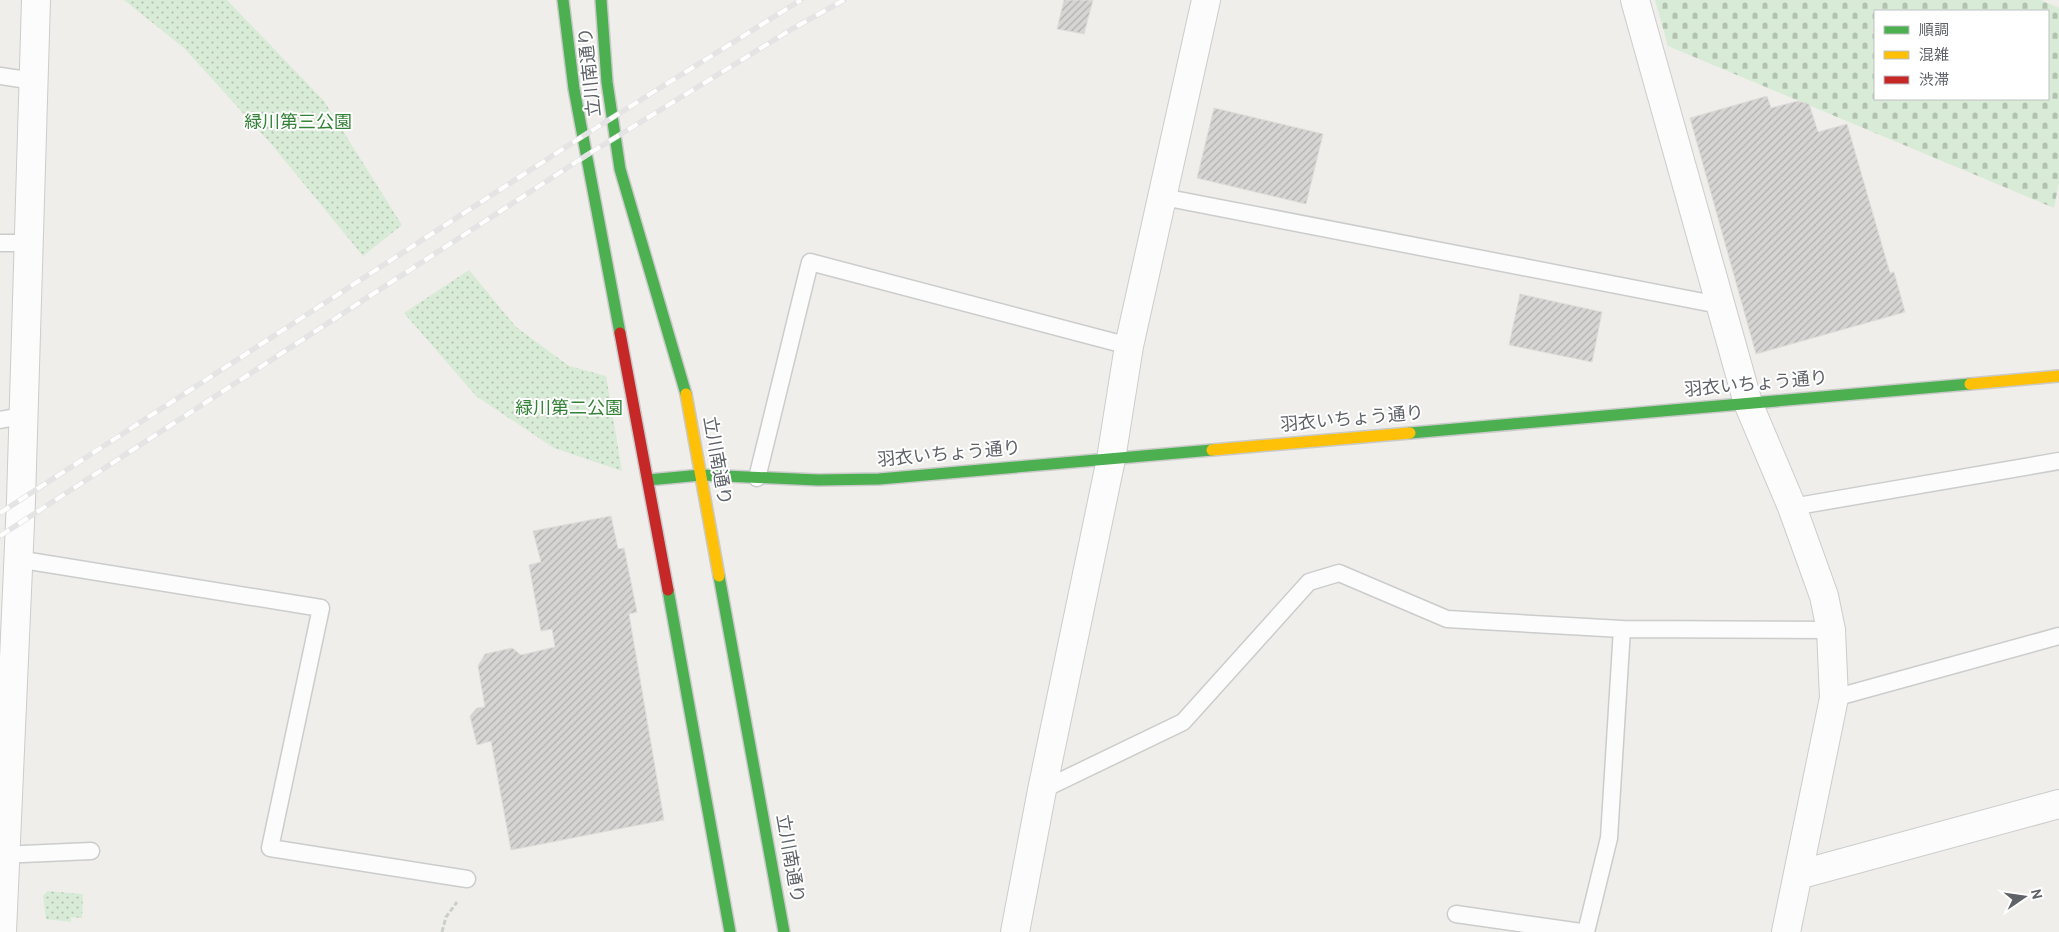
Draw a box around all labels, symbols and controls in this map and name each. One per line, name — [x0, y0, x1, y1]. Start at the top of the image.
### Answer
legend — [1874, 10, 2049, 100]
text: 順調 — [1919, 22, 1949, 41]
street label: 立川南通り — [575, 26, 607, 118]
text: 混雑 — [1919, 47, 1949, 66]
text: 渋滞 — [1919, 72, 1949, 91]
park label: 緑川第三公園 — [244, 112, 352, 135]
street label: 羽衣いちょう通り — [1683, 367, 1829, 403]
park label: 緑川第二公園 — [515, 398, 623, 421]
street label: 羽衣いちょう通り — [1279, 402, 1425, 438]
street label: 立川南通り — [697, 415, 735, 507]
street label: 羽衣いちょう通り — [876, 437, 1022, 473]
street label: 立川南通り — [770, 813, 808, 905]
north arrow — [1999, 872, 2049, 922]
text: N — [2026, 888, 2045, 901]

